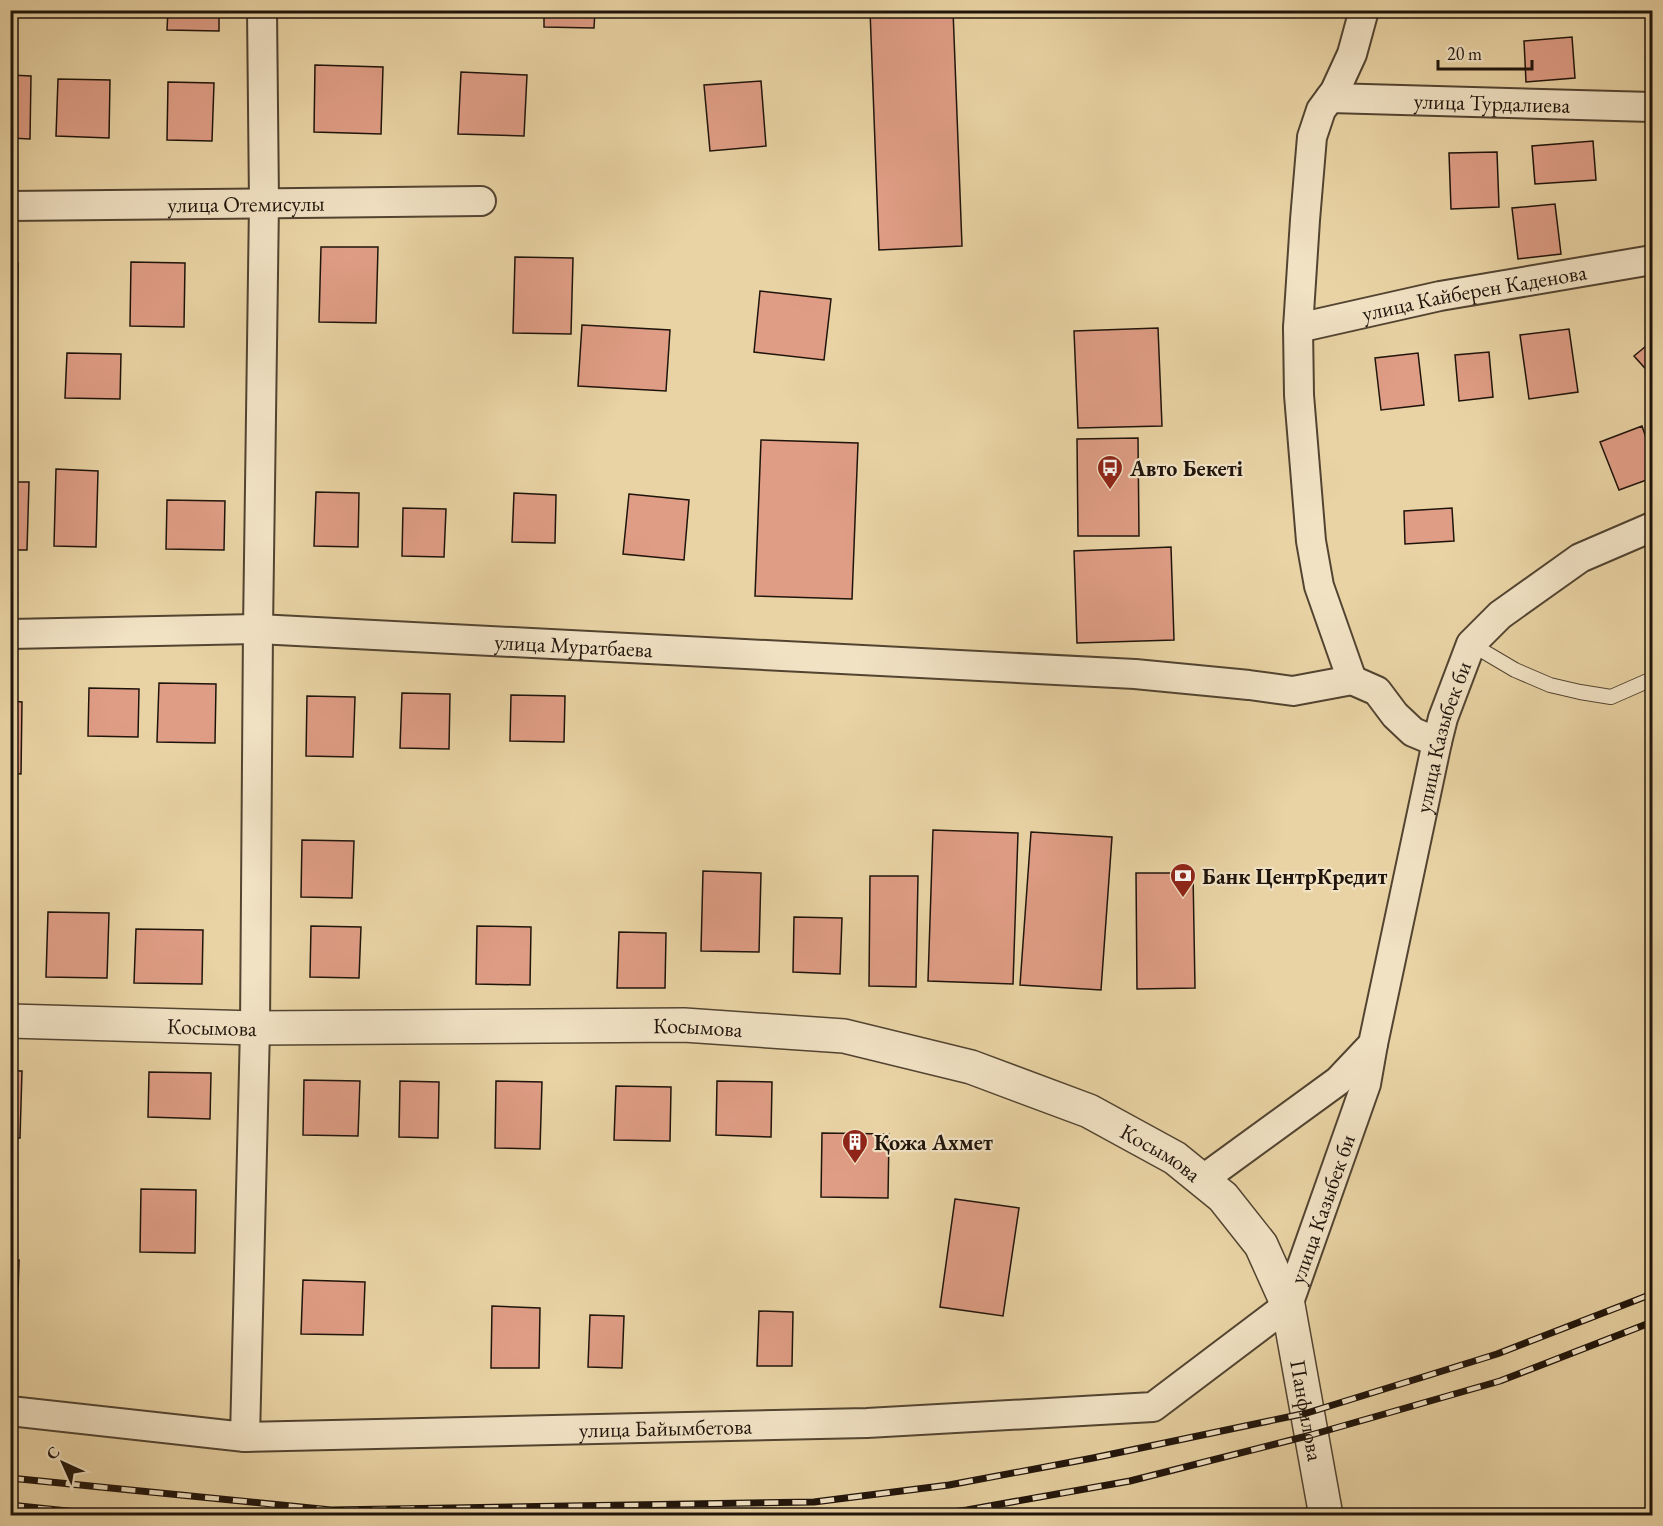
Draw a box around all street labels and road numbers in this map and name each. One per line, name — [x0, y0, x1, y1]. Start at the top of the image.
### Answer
street label: улица Турдалиева — [1413, 86, 1571, 119]
street label: улица Отемисулы — [167, 188, 325, 219]
street label: улица Кайберен Каденова — [1359, 257, 1589, 328]
street label: улица Муратбаева — [494, 627, 654, 664]
street label: улица Казыбек би — [1408, 657, 1478, 816]
street label: Косымова — [653, 1010, 744, 1044]
street label: Косымова — [167, 1011, 257, 1043]
street label: Косымова — [1115, 1116, 1207, 1188]
street label: улица Казыбек би — [1282, 1130, 1362, 1288]
street label: Панфилова — [1284, 1357, 1330, 1464]
street label: улица Байымбетова — [578, 1411, 753, 1444]

